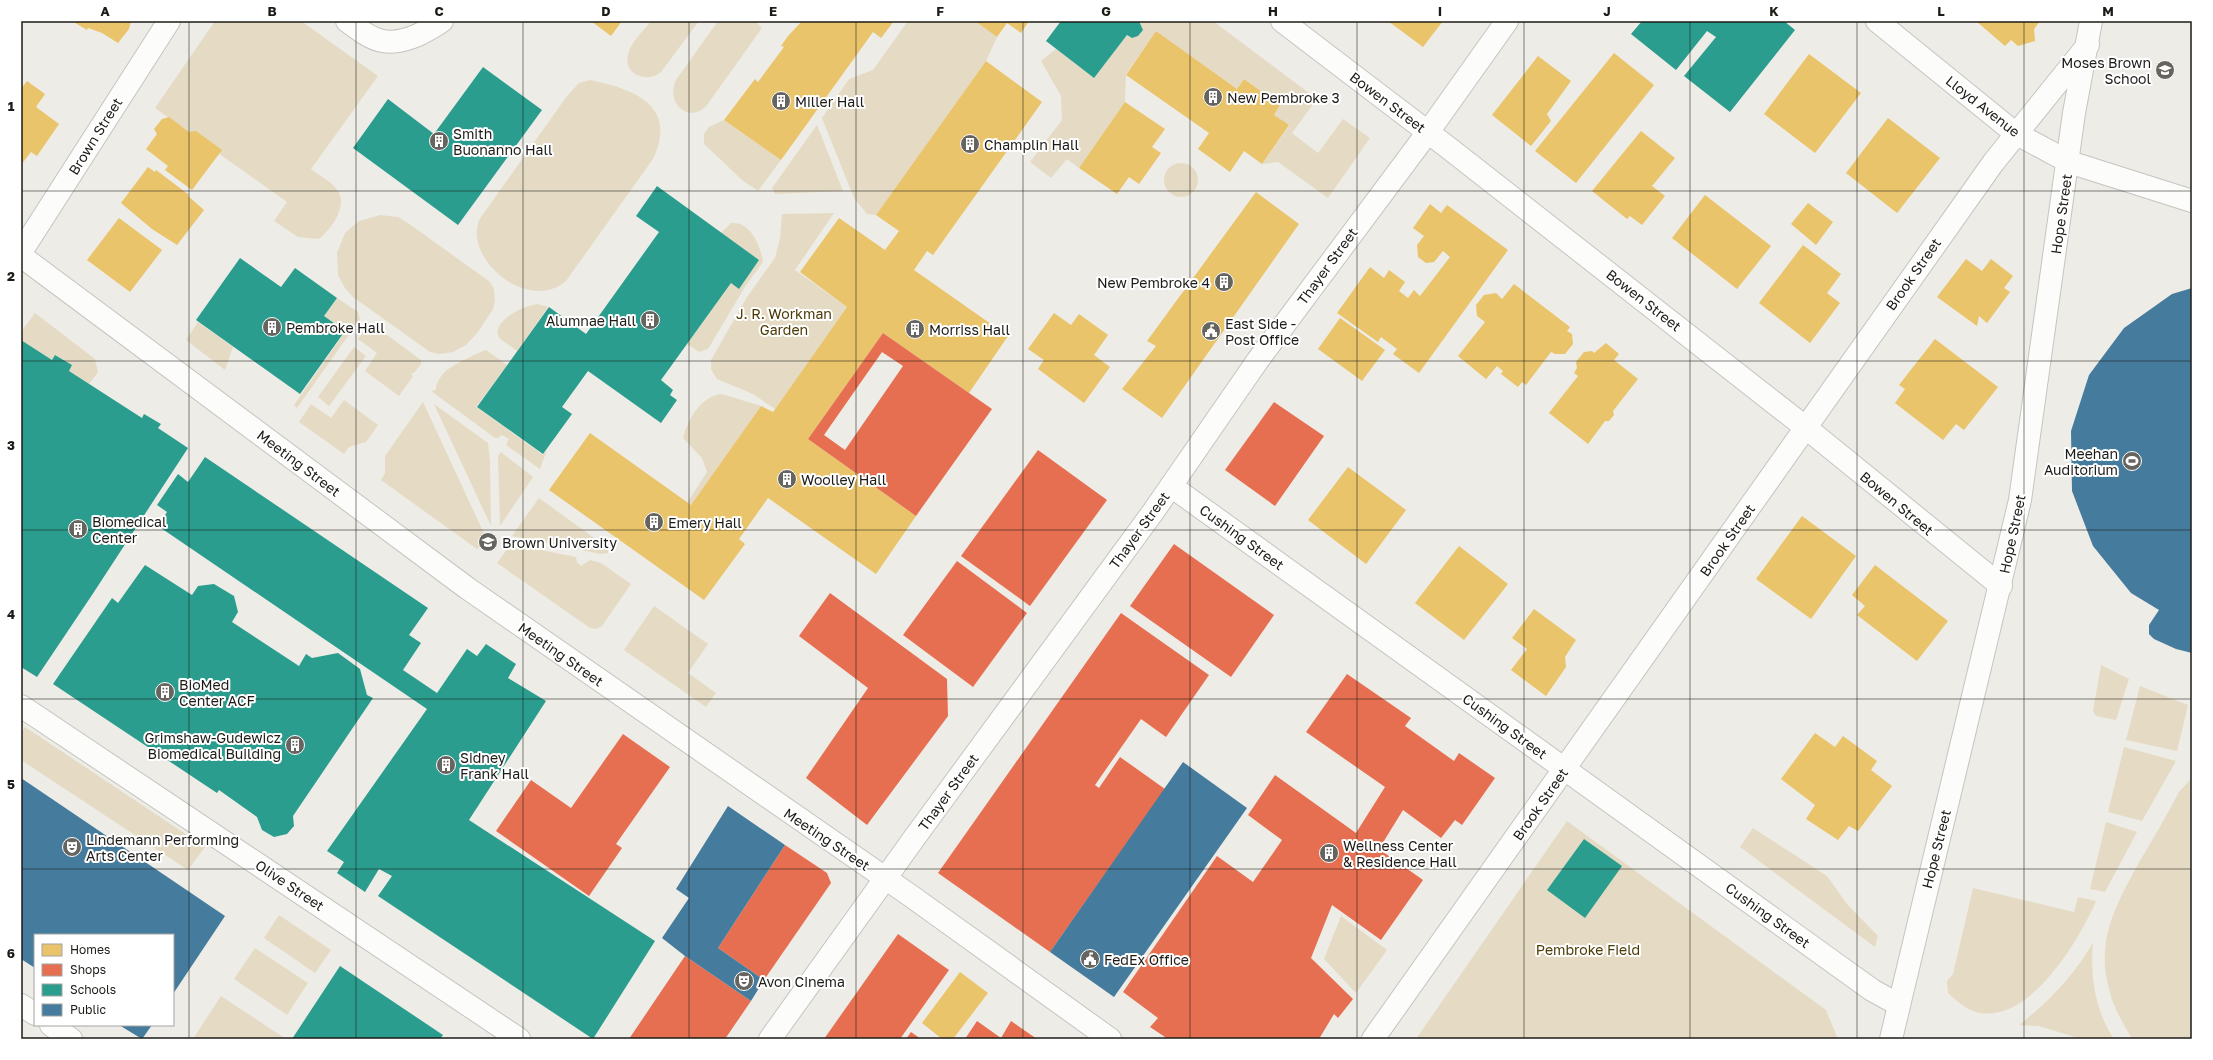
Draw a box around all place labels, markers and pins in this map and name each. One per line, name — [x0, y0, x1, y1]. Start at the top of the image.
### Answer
place label: Moses Brown School — [2061, 54, 2151, 87]
school or university icon: Moses Brown School — [2154, 59, 2176, 81]
building icon: New Pembroke 3 — [1202, 86, 1224, 108]
place label: New Pembroke 3 — [1227, 89, 1340, 106]
building icon: Miller Hall — [770, 90, 792, 112]
place label: Miller Hall — [795, 93, 864, 110]
place label: Smith Buonanno Hall — [453, 125, 552, 158]
building icon: Smith Buonanno Hall — [428, 130, 450, 152]
building icon: Champlin Hall — [959, 133, 981, 155]
place label: Champlin Hall — [984, 136, 1079, 153]
building icon: New Pembroke 4 — [1213, 271, 1235, 293]
place label: New Pembroke 4 — [1097, 274, 1210, 291]
building icon: Alumnae Hall — [639, 309, 661, 331]
place label: Alumnae Hall — [546, 312, 636, 329]
place label: East Side - Post Office — [1225, 315, 1299, 348]
building icon: Pembroke Hall — [261, 316, 283, 338]
building icon: Morriss Hall — [904, 318, 926, 340]
place label: Pembroke Hall — [286, 319, 385, 336]
public building icon: East Side - Post Office — [1200, 320, 1222, 342]
place label: Morriss Hall — [929, 321, 1010, 338]
place label: Meehan Auditorium — [2044, 445, 2118, 478]
sports icon: Meehan Auditorium — [2121, 450, 2143, 472]
building icon: Woolley Hall — [776, 468, 798, 490]
place label: Woolley Hall — [801, 471, 886, 488]
building icon: Emery Hall — [643, 511, 665, 533]
place label: Biomedical Center — [92, 513, 166, 546]
place label: Emery Hall — [668, 514, 742, 531]
building icon: Biomedical Center — [67, 518, 89, 540]
school or university icon: Brown University — [477, 531, 499, 553]
place label: Brown University — [502, 534, 617, 551]
place label: BioMed Center ACF — [179, 676, 255, 709]
building icon: BioMed Center ACF — [154, 681, 176, 703]
place label: Grimshaw-Gudewicz Biomedical Building — [144, 729, 281, 762]
building icon: Grimshaw-Gudewicz Biomedical Building — [284, 734, 306, 756]
place label: Sidney Frank Hall — [460, 749, 529, 782]
building icon: Sidney Frank Hall — [435, 754, 457, 776]
place label: Lindemann Performing Arts Center — [86, 831, 239, 864]
theatre icon: Lindemann Performing Arts Center — [61, 836, 83, 858]
place label: Wellness Center & Residence Hall — [1343, 837, 1457, 870]
building icon: Wellness Center & Residence Hall — [1318, 842, 1340, 864]
public building icon: FedEx Office — [1079, 948, 1101, 970]
place label: FedEx Office — [1104, 951, 1189, 968]
theatre icon: Avon Cinema — [733, 970, 755, 992]
place label: Avon Cinema — [758, 973, 845, 990]

